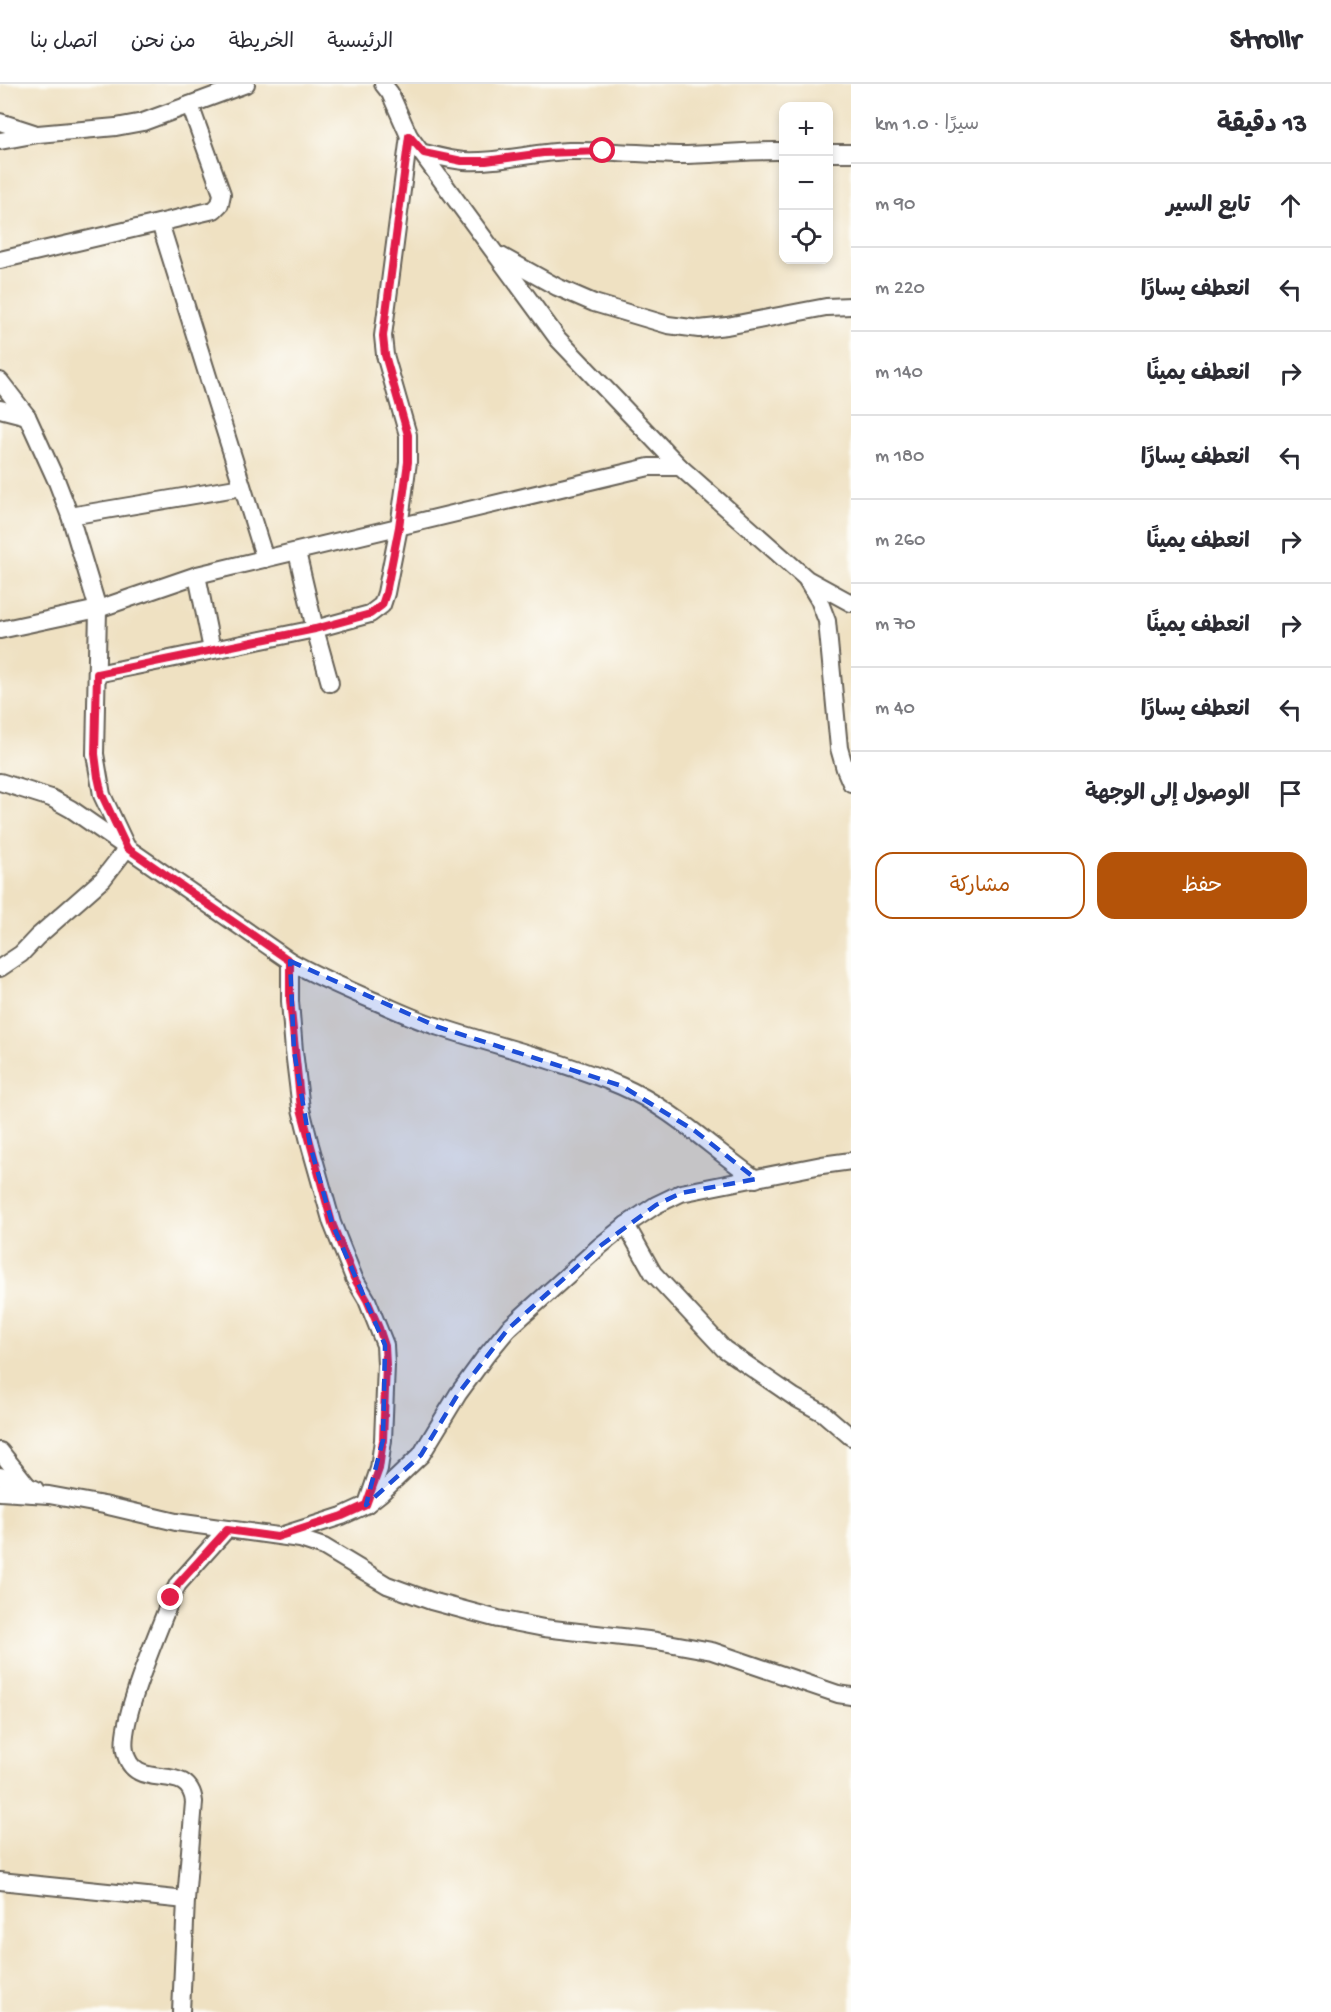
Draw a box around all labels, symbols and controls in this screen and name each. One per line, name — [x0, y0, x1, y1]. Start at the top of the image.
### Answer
text: Strollr — [1230, 25, 1301, 58]
text: اتصل بنا — [30, 31, 98, 56]
text: من نحن — [131, 31, 196, 56]
text: الخريطة — [229, 31, 294, 56]
text: الرئيسية — [327, 31, 393, 56]
map controls — [779, 102, 833, 264]
button: + — [779, 102, 833, 156]
text: 13 دقيقة — [1217, 111, 1307, 142]
text: سيرًا · 1.0 km — [875, 114, 979, 137]
route start — [589, 137, 615, 163]
button: − — [779, 156, 833, 210]
icon: ahead — [1274, 189, 1307, 222]
text: 90 m — [875, 194, 915, 217]
text: تابع السير — [1166, 194, 1250, 220]
button: locate — [779, 210, 833, 264]
icon: left — [1274, 273, 1307, 306]
text: 220 m — [875, 278, 925, 301]
text: انعطف يسارًا — [1141, 278, 1250, 304]
icon: right — [1274, 357, 1307, 390]
text: 140 m — [875, 362, 923, 385]
text: انعطف يمينًا — [1147, 362, 1250, 388]
icon: left — [1274, 441, 1307, 474]
text: 180 m — [875, 446, 924, 469]
text: انعطف يسارًا — [1141, 446, 1250, 472]
icon: right — [1274, 525, 1307, 558]
text: 260 m — [875, 530, 925, 553]
text: انعطف يمينًا — [1147, 530, 1250, 556]
icon: right — [1274, 609, 1307, 642]
text: 70 m — [875, 614, 916, 637]
text: انعطف يمينًا — [1147, 614, 1250, 640]
icon: left — [1274, 693, 1307, 726]
text: 40 m — [875, 698, 915, 721]
text: انعطف يسارًا — [1141, 698, 1250, 724]
icon: arrive — [1274, 777, 1307, 810]
text: الوصول إلى الوجهة — [1085, 782, 1250, 808]
button: مشاركة — [875, 852, 1085, 919]
button: حفظ — [1097, 852, 1307, 919]
route end — [157, 1584, 183, 1610]

